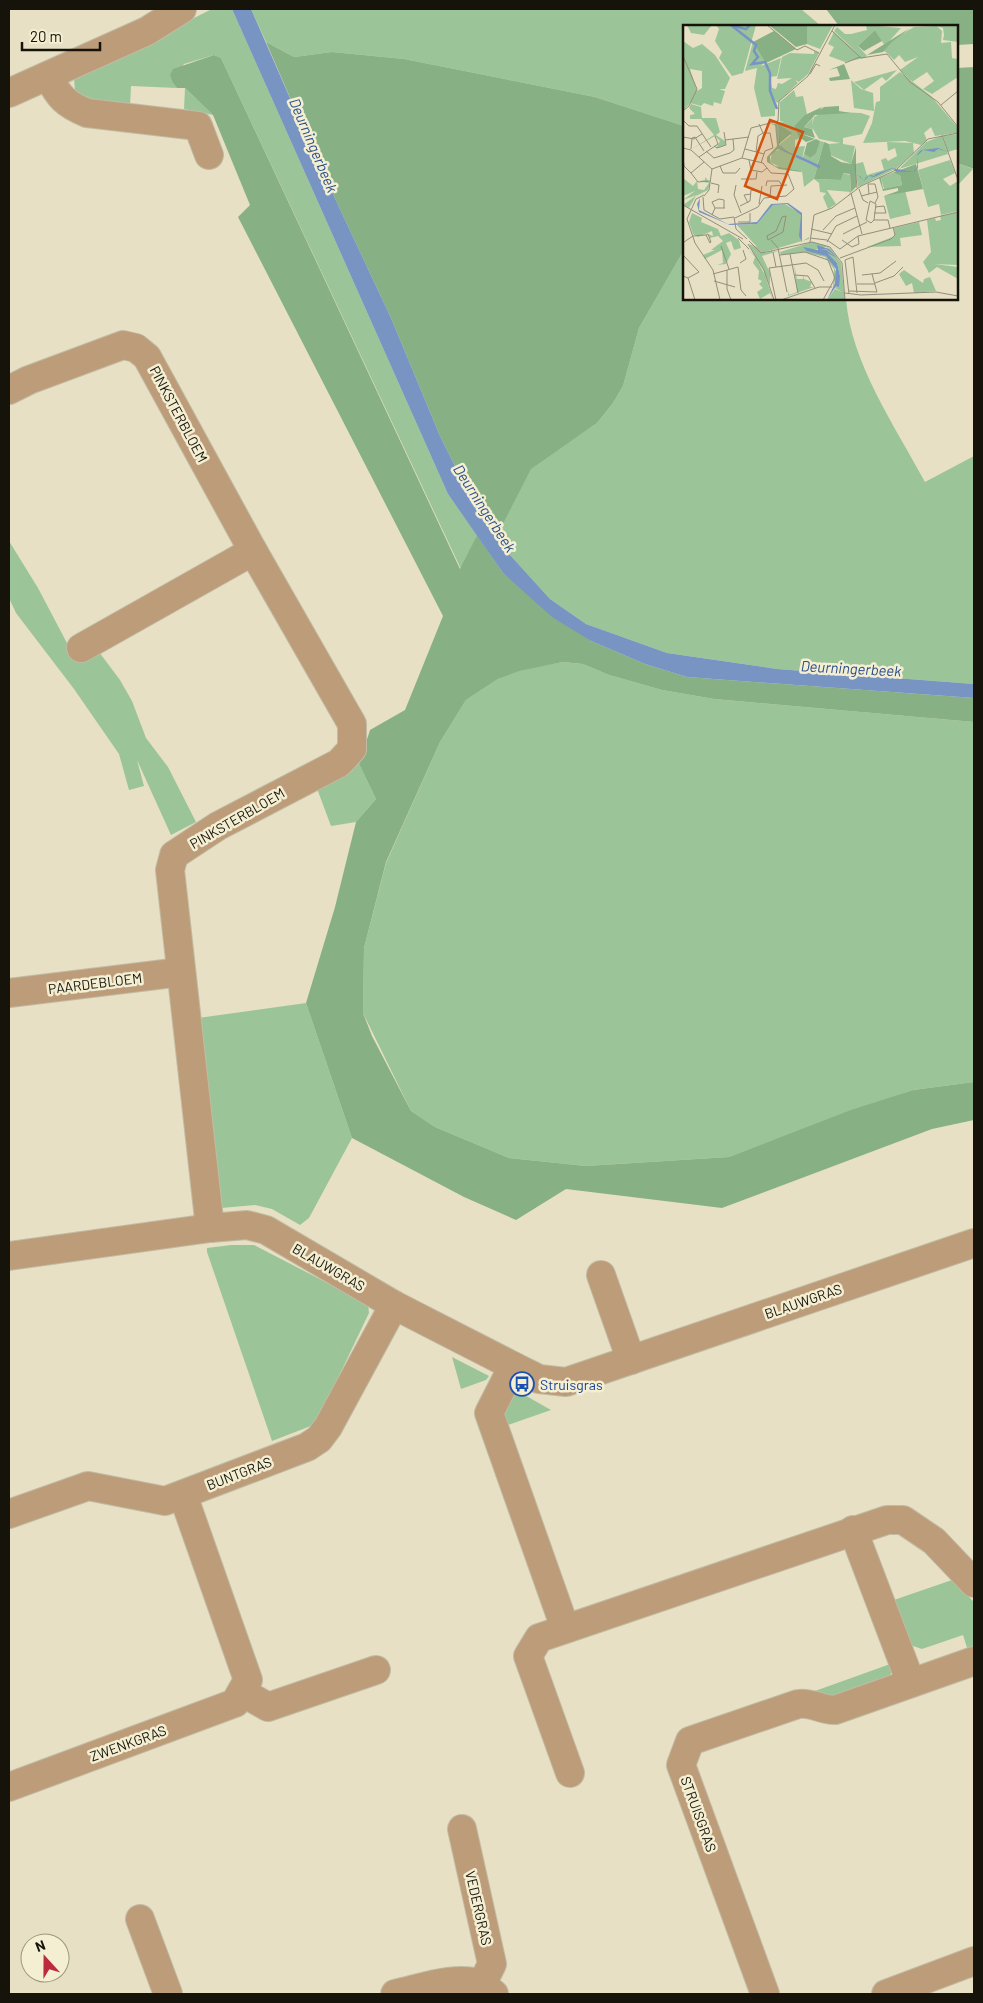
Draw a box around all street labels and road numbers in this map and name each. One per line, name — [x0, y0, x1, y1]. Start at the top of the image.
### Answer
street label: PINKSTERBLOEM — [146, 363, 212, 465]
street label: PINKSTERBLOEM — [187, 784, 287, 852]
street label: PAARDEBLOEM — [47, 969, 143, 997]
street label: BLAUWGRAS — [290, 1239, 368, 1295]
street label: BLAUWGRAS — [762, 1280, 844, 1322]
street label: BUNTGRAS — [204, 1453, 274, 1493]
street label: ZWENKGRAS — [88, 1721, 168, 1765]
street label: STRUISGRAS — [677, 1774, 721, 1854]
street label: VEDERGRAS — [462, 1869, 496, 1947]

